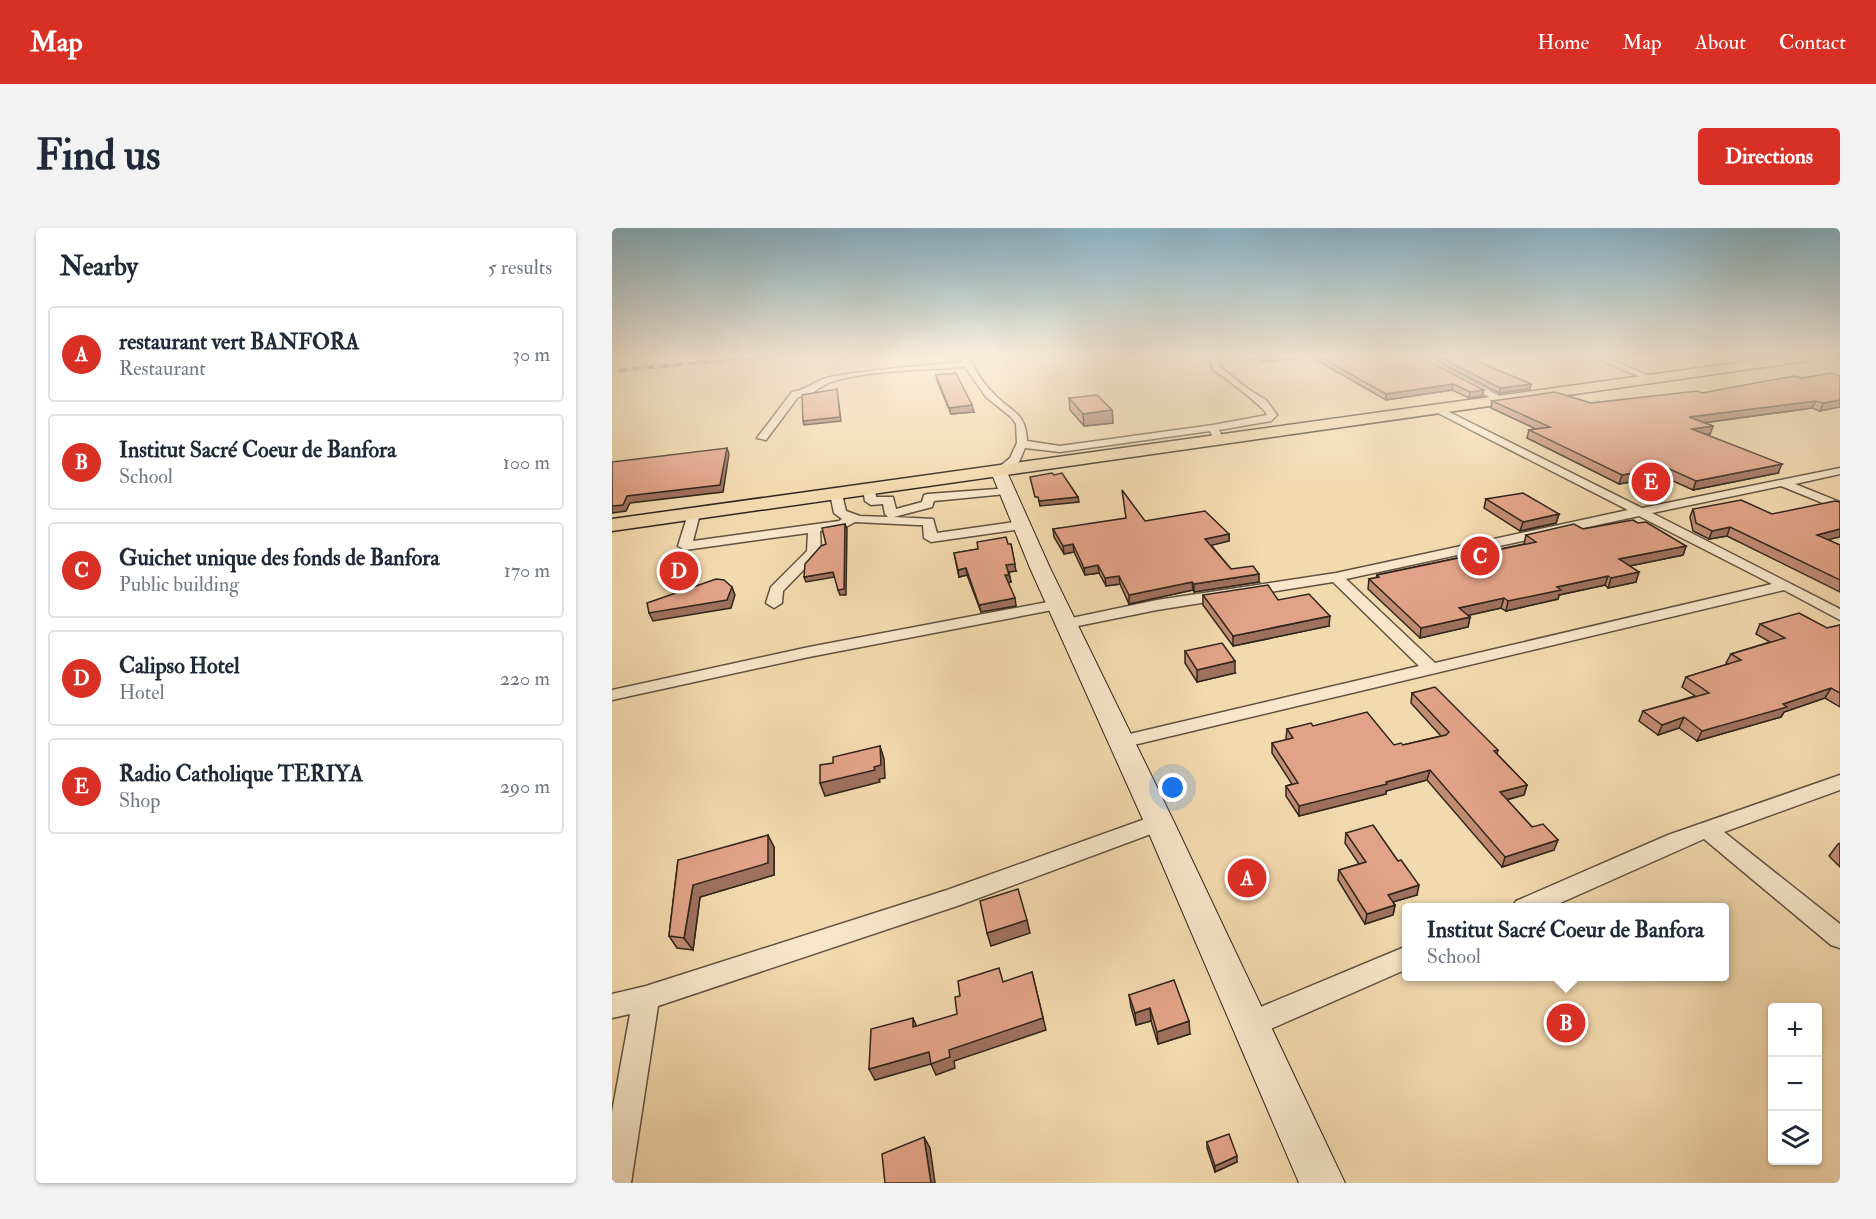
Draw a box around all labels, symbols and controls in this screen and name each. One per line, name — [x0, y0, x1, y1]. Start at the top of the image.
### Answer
text: Map — [30, 25, 83, 60]
text: Home — [1537, 29, 1589, 56]
text: Map — [1622, 29, 1662, 56]
text: About — [1695, 29, 1746, 56]
text: Contact — [1779, 29, 1846, 56]
button: Directions — [1698, 128, 1840, 185]
text: Find us — [36, 130, 160, 182]
text: Nearby — [60, 251, 138, 283]
text: 5 results — [488, 255, 552, 280]
text: restaurant vert BANFORA — [119, 328, 359, 356]
text: A — [75, 342, 88, 367]
text: 30 m — [512, 342, 550, 367]
text: Restaurant — [119, 356, 206, 381]
text: Institut Sacré Coeur de Banfora — [119, 436, 396, 464]
text: B — [75, 450, 88, 475]
text: 100 m — [503, 450, 550, 475]
pin: E — [1632, 460, 1670, 504]
text: School — [119, 464, 173, 489]
pin: C — [1460, 534, 1500, 578]
text: Guichet unique des fonds de Banfora — [119, 544, 439, 572]
pin: D — [660, 548, 698, 594]
text: C — [74, 558, 89, 583]
text: 170 m — [504, 558, 550, 583]
text: Public building — [119, 572, 239, 597]
text: Calipso Hotel — [119, 652, 240, 680]
text: D — [73, 666, 90, 691]
text: 220 m — [500, 666, 550, 691]
text: Hotel — [119, 680, 165, 705]
text: Radio Catholique TERIYA — [119, 760, 363, 788]
your location — [1158, 773, 1187, 802]
text: E — [74, 774, 89, 799]
text: 290 m — [500, 774, 550, 799]
text: Shop — [119, 788, 160, 813]
pin: A — [1228, 856, 1266, 900]
popup — [1402, 903, 1729, 981]
text: Institut Sacré Coeur de Banfora — [1427, 916, 1704, 944]
text: School — [1427, 944, 1481, 969]
pin: B — [1546, 1000, 1586, 1046]
map controls — [1768, 1003, 1822, 1165]
button: + — [1768, 1003, 1822, 1057]
button: − — [1768, 1057, 1822, 1111]
button: layers — [1768, 1111, 1822, 1165]

